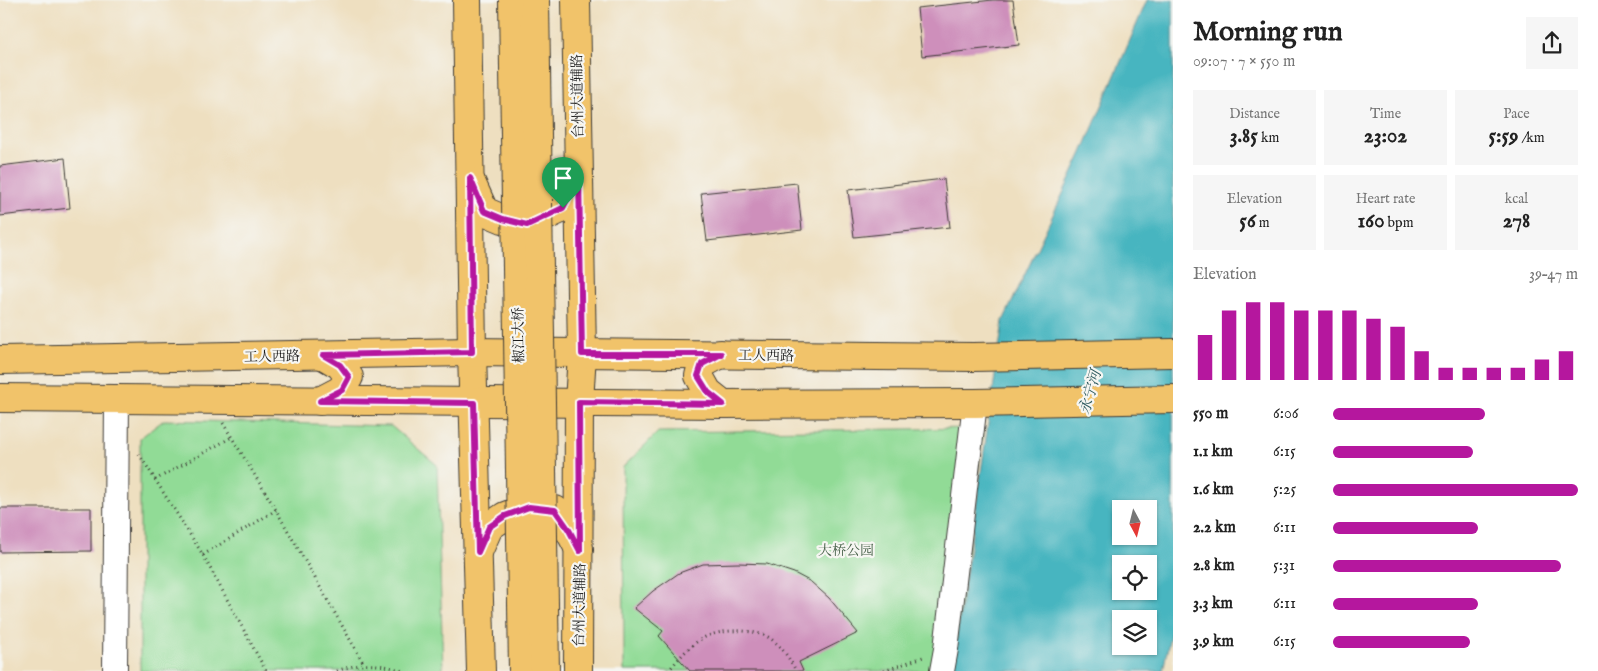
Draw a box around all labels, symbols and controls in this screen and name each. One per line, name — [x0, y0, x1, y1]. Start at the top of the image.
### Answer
text: Morning run — [1193, 15, 1343, 50]
button: share — [1526, 17, 1578, 69]
text: 09:07 · 7 × 550 m — [1193, 52, 1295, 72]
street label: 台州大道辅路 — [568, 54, 588, 138]
text: Distance — [1229, 105, 1280, 123]
text: Time — [1370, 105, 1401, 123]
text: Pace — [1503, 105, 1530, 123]
text: 3.85 — [1230, 123, 1258, 150]
text: 23:02 — [1364, 123, 1407, 150]
text: 5:59 — [1488, 123, 1518, 150]
text: km — [1258, 129, 1279, 147]
text: /km — [1518, 129, 1545, 147]
pin — [542, 157, 584, 208]
icon: arrive — [549, 164, 577, 192]
text: Elevation — [1227, 190, 1282, 208]
text: Heart rate — [1356, 190, 1415, 208]
text: kcal — [1505, 190, 1528, 208]
text: 56 — [1239, 208, 1256, 235]
text: 160 — [1358, 208, 1385, 235]
text: 278 — [1503, 208, 1530, 235]
text: m — [1256, 214, 1270, 232]
text: bpm — [1385, 214, 1413, 232]
text: Elevation — [1193, 265, 1256, 285]
text: 39–47 m — [1529, 265, 1578, 285]
street label: 椒江大桥 — [510, 307, 528, 363]
street label: 工人西路 — [738, 347, 794, 365]
street label: 工人西路 — [244, 348, 300, 366]
water label: 永宁河 — [1075, 365, 1107, 416]
text: 550 m — [1193, 404, 1228, 424]
text: 6:06 — [1273, 404, 1299, 424]
text: 1.1 km — [1193, 442, 1233, 462]
text: 6:15 — [1273, 442, 1296, 462]
text: 1.6 km — [1193, 480, 1234, 500]
text: 5:25 — [1273, 480, 1296, 500]
north arrow — [1112, 500, 1158, 545]
map controls — [1112, 500, 1157, 655]
text: 2.2 km — [1193, 518, 1236, 538]
text: 6:11 — [1273, 518, 1296, 538]
park label: 大桥公园 — [818, 542, 874, 560]
button: locate — [1112, 555, 1157, 600]
text: 2.8 km — [1193, 556, 1235, 576]
text: 5:31 — [1273, 556, 1295, 576]
street label: 台州大道辅路 — [570, 563, 590, 647]
text: 3.3 km — [1193, 594, 1233, 614]
text: 6:11 — [1273, 594, 1296, 614]
button: layers — [1112, 610, 1157, 655]
text: 3.9 km — [1193, 632, 1234, 652]
text: 6:15 — [1273, 632, 1296, 652]

